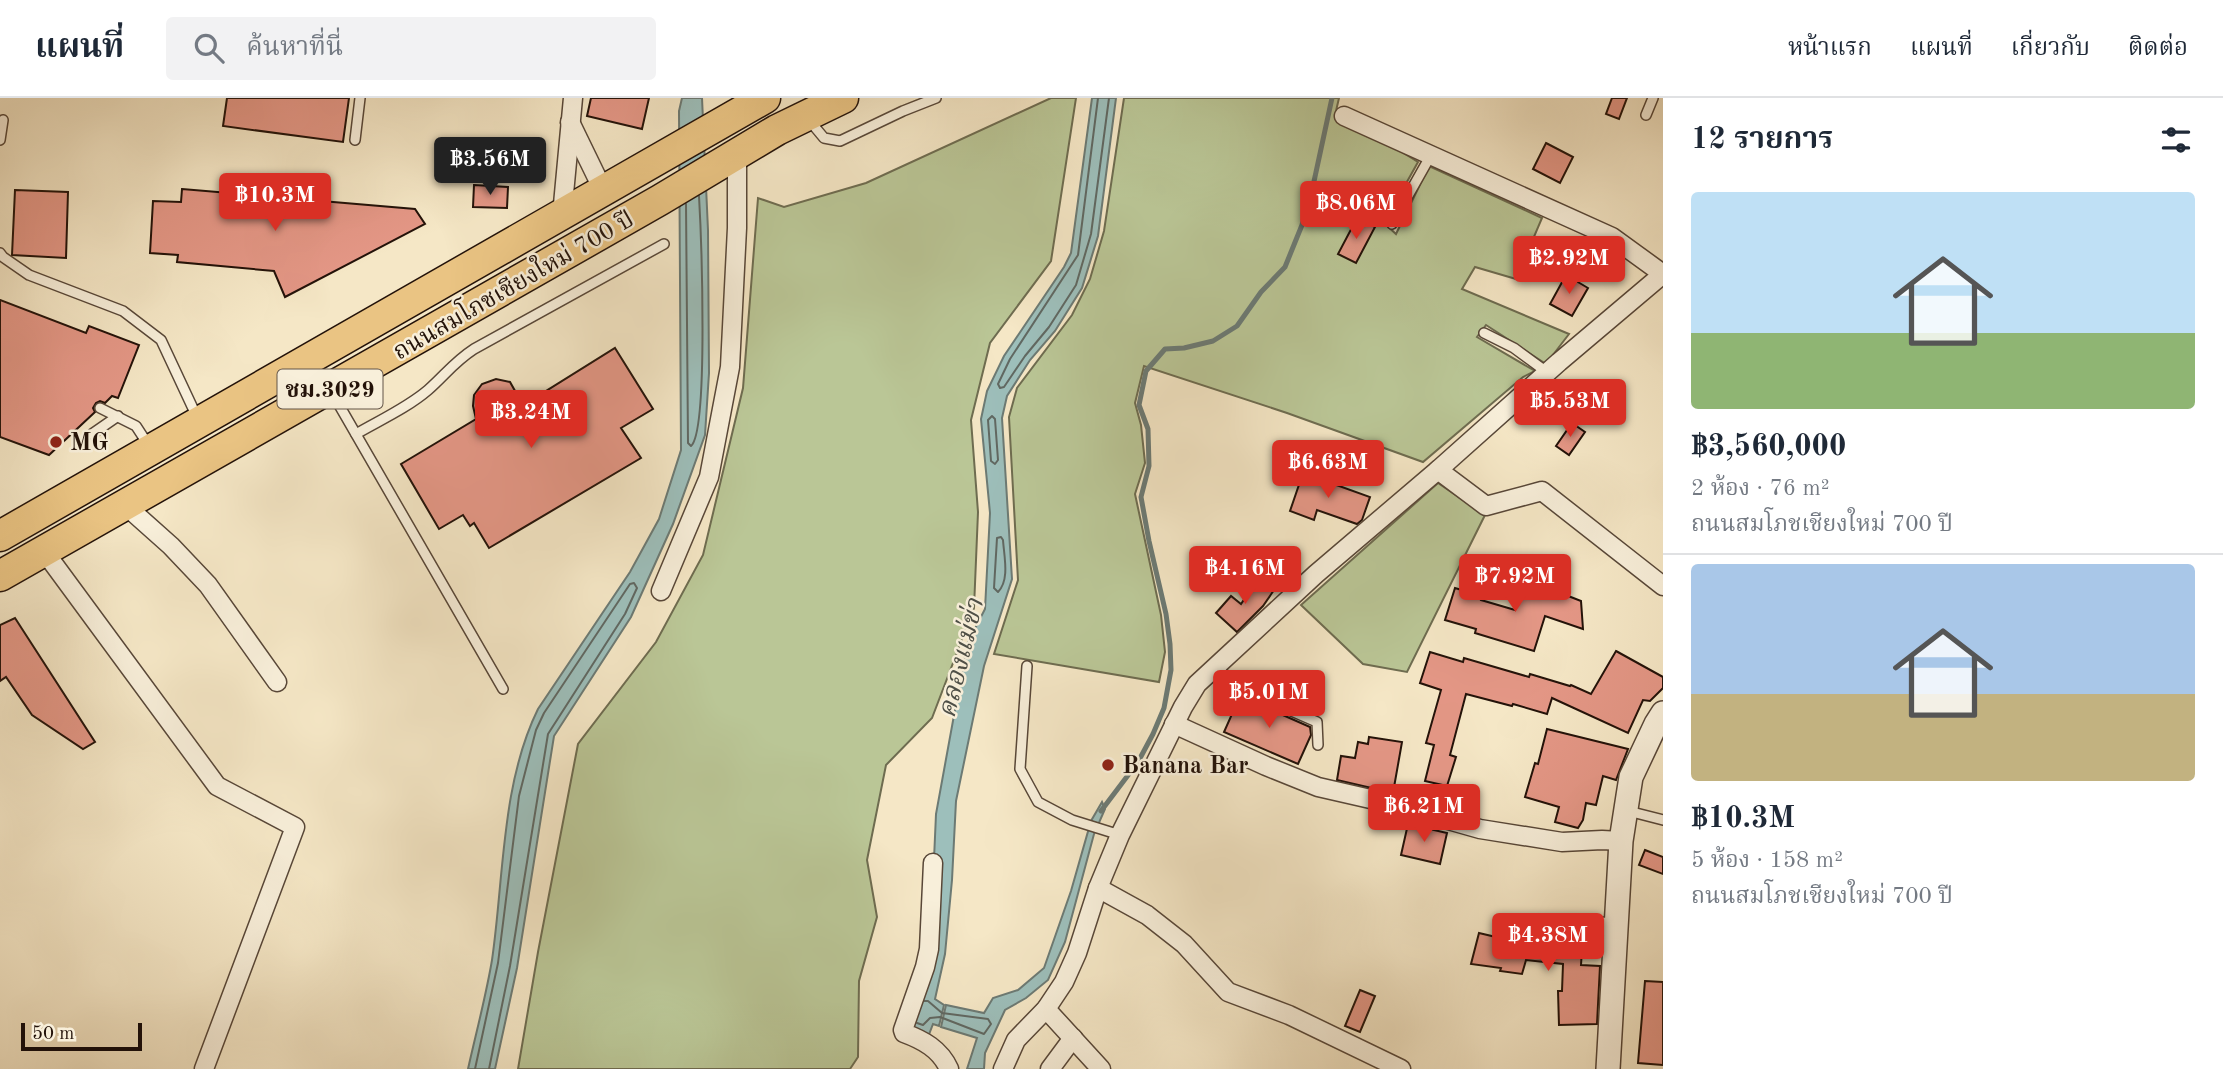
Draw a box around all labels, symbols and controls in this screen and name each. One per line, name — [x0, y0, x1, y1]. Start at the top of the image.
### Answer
search box — [166, 17, 656, 80]
icon: search — [190, 29, 228, 67]
text: แผนที่ — [35, 32, 124, 65]
text: ค้นหาที่นี่ — [246, 35, 343, 61]
text: หน้าแรก — [1788, 37, 1872, 61]
text: แผนที่ — [1910, 37, 1973, 61]
text: เกี่ยวกับ — [2011, 37, 2090, 61]
text: ติดต่อ — [2128, 37, 2188, 61]
icon: filters — [2157, 121, 2195, 159]
text: 12 รายการ — [1691, 125, 1833, 155]
pin: ฿3.56M — [433, 138, 547, 197]
text: ฿3.56M — [450, 148, 530, 171]
pin: ฿10.3M — [218, 174, 332, 233]
pin: ฿8.06M — [1299, 181, 1413, 241]
text: ฿10.3M — [235, 184, 315, 207]
text: ฿8.06M — [1316, 192, 1396, 215]
street label: ถนนสมโภชเชียงใหม่ 700 ปี — [386, 201, 638, 365]
pin: ฿2.92M — [1512, 236, 1626, 296]
icon: home — [1880, 238, 2006, 364]
text: ฿2.92M — [1529, 247, 1609, 270]
road number: ชม.3029 — [278, 370, 382, 408]
pin: ฿5.53M — [1513, 380, 1627, 439]
pin: ฿3.24M — [474, 390, 588, 450]
text: ฿5.53M — [1530, 390, 1610, 413]
text: ฿3.24M — [491, 401, 571, 424]
place label: MG — [70, 432, 109, 456]
text: ฿3,560,000 — [1691, 432, 1846, 462]
marker: MG — [48, 434, 64, 450]
pin: ฿6.63M — [1271, 440, 1385, 500]
text: ฿6.63M — [1288, 451, 1368, 474]
text: 2 ห้อง · 76 m² — [1691, 477, 1830, 500]
text: ถนนสมโภชเชียงใหม่ 700 ปี — [1691, 513, 1953, 536]
pin: ฿4.16M — [1188, 546, 1302, 606]
pin: ฿7.92M — [1458, 554, 1572, 614]
text: ฿4.16M — [1205, 557, 1285, 580]
text: ฿7.92M — [1475, 565, 1555, 588]
water label: คลองแม่ข่า — [932, 594, 990, 721]
icon: home — [1880, 610, 2006, 736]
pin: ฿5.01M — [1212, 670, 1326, 730]
text: ฿5.01M — [1229, 681, 1309, 704]
place label: Banana Bar — [1122, 755, 1249, 779]
marker: Banana Bar — [1100, 757, 1116, 773]
pin: ฿6.21M — [1367, 784, 1481, 844]
text: ฿6.21M — [1384, 795, 1464, 818]
text: ฿10.3M — [1691, 804, 1795, 834]
text: 5 ห้อง · 158 m² — [1691, 849, 1843, 872]
text: ถนนสมโภชเชียงใหม่ 700 ปี — [1691, 885, 1953, 908]
pin: ฿4.38M — [1491, 914, 1605, 973]
text: ฿4.38M — [1508, 924, 1588, 947]
scale bar — [21, 1020, 142, 1052]
text: 50 m — [32, 1025, 74, 1044]

